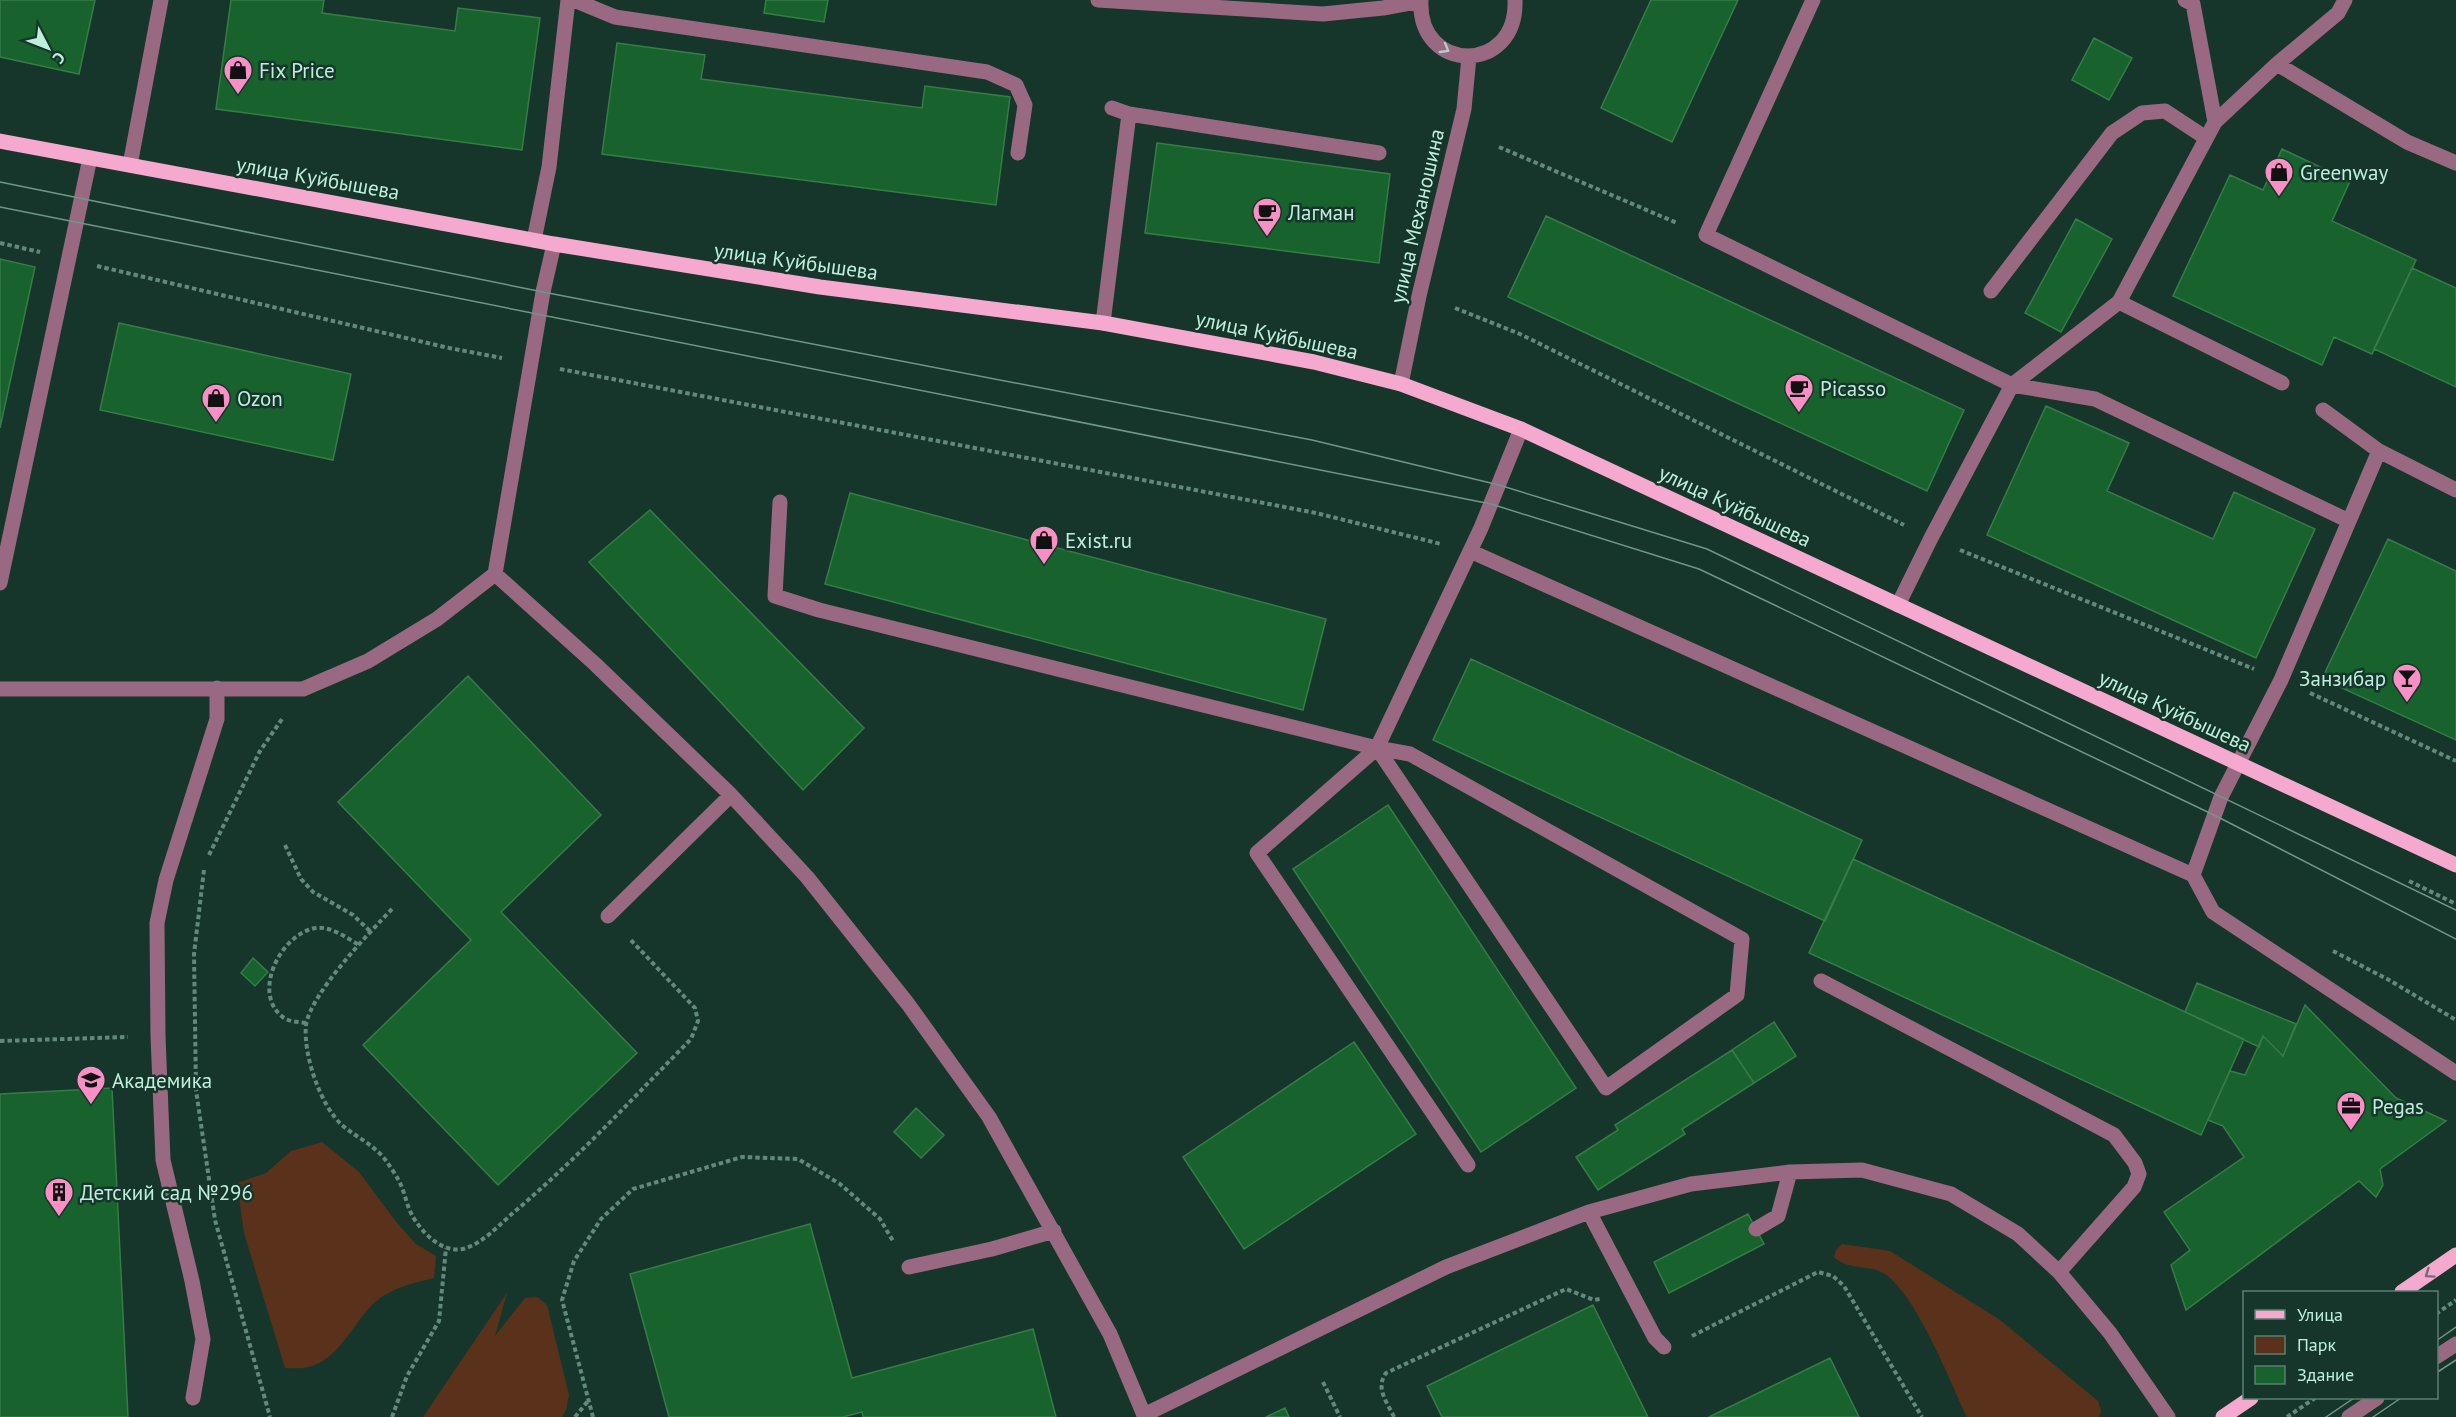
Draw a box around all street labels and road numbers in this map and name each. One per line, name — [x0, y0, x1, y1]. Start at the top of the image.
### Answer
street label: улица Механошина — [1384, 126, 1450, 306]
street label: улица Куйбышева — [234, 150, 402, 206]
street label: улица Куйбышева — [712, 236, 880, 286]
street label: улица Куйбышева — [1193, 305, 1361, 365]
street label: улица Куйбышева — [1654, 459, 1816, 553]
street label: улица Куйбышева — [2094, 664, 2256, 758]

